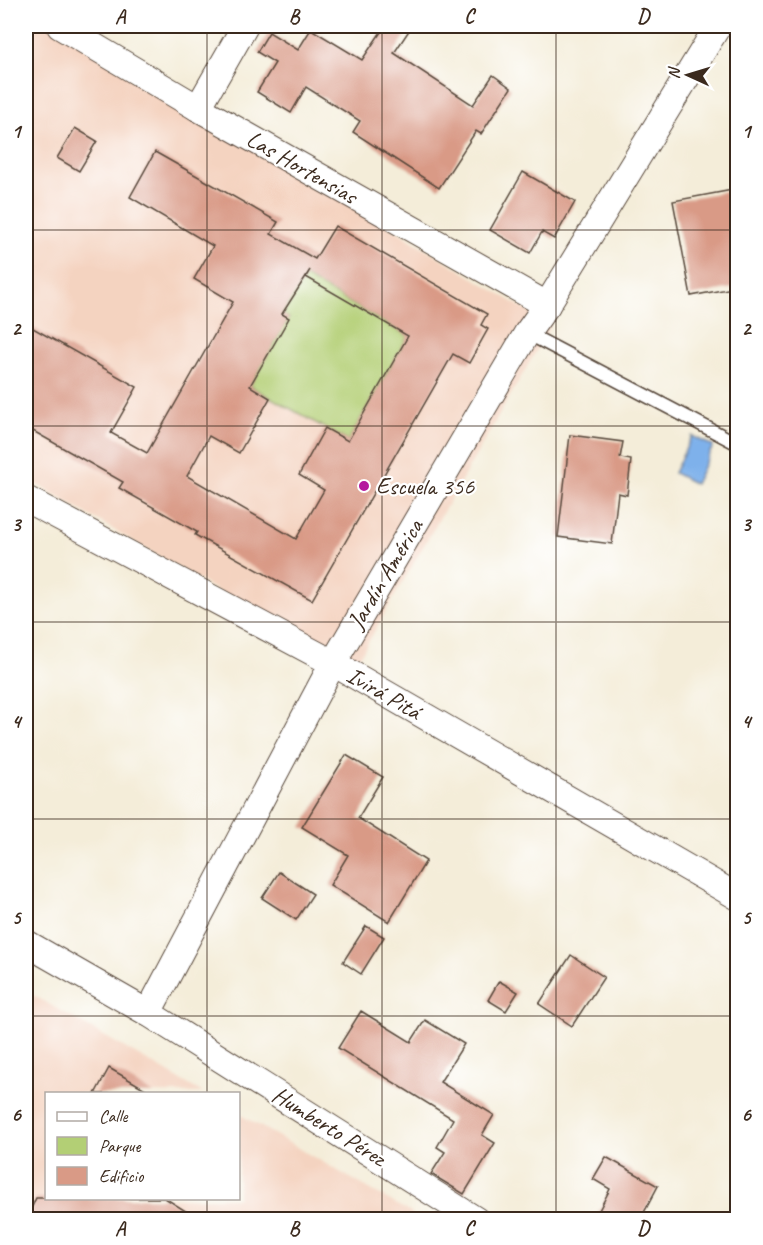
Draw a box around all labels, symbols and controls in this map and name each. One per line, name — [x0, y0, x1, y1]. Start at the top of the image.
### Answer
text: A — [115, 4, 127, 29]
text: B — [289, 4, 301, 29]
text: C — [464, 4, 476, 29]
text: D — [637, 4, 651, 29]
north arrow — [658, 45, 718, 105]
text: N — [664, 65, 685, 80]
text: 1 — [12, 119, 23, 144]
text: 1 — [742, 119, 753, 144]
street label: Las Hortensias — [242, 123, 364, 211]
text: 2 — [12, 316, 23, 341]
text: 2 — [742, 316, 753, 341]
place label: Escuela 356 — [376, 471, 475, 501]
marker: Escuela 356 — [357, 479, 371, 493]
text: 3 — [12, 512, 23, 537]
text: 3 — [742, 512, 753, 537]
street label: Jardín América — [340, 513, 430, 635]
street label: Ivirá Pitá — [341, 660, 429, 728]
text: 4 — [12, 709, 24, 734]
text: 4 — [742, 709, 754, 734]
text: 5 — [12, 905, 23, 930]
text: 5 — [742, 905, 753, 930]
street label: Humberto Pérez — [267, 1079, 393, 1174]
legend — [45, 1092, 240, 1200]
text: 6 — [11, 1102, 22, 1127]
text: 6 — [741, 1102, 752, 1127]
text: Calle — [99, 1105, 128, 1127]
text: Parque — [99, 1135, 141, 1157]
text: Edificio — [99, 1165, 145, 1187]
text: A — [115, 1216, 127, 1241]
text: B — [289, 1216, 301, 1241]
text: C — [464, 1216, 476, 1241]
text: D — [637, 1216, 651, 1241]

